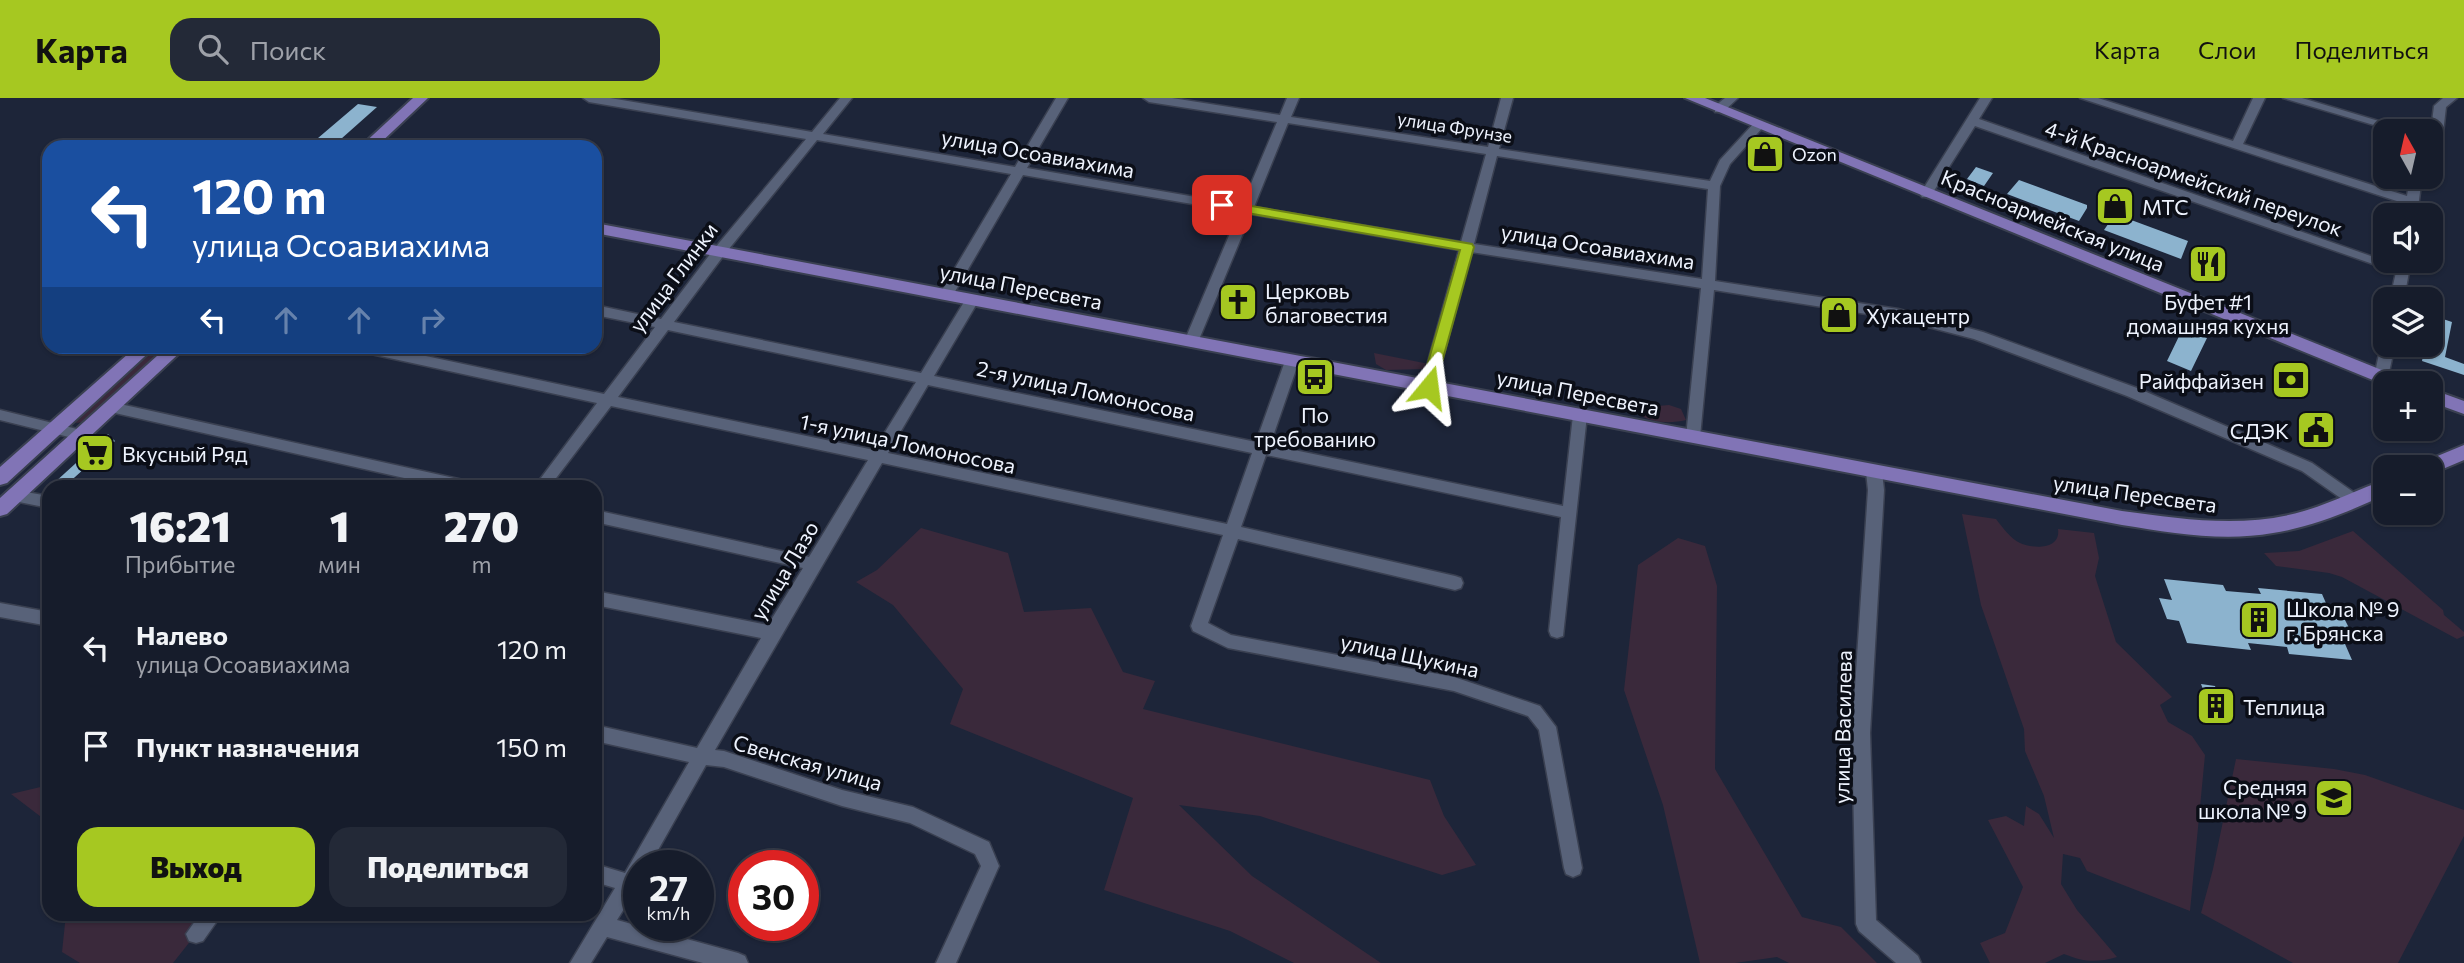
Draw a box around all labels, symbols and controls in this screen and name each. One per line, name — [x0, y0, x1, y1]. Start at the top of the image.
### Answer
search box — [170, 18, 660, 81]
text: Карта — [35, 29, 128, 70]
icon: search — [194, 30, 232, 68]
text: Поиск — [250, 34, 326, 65]
text: Карта — [2094, 35, 2160, 64]
text: Слои — [2198, 35, 2256, 64]
text: Поделиться — [2294, 35, 2429, 64]
street label: улица Фрунзе — [1396, 107, 1514, 147]
street label: 4-й Красноармейский переулок — [2042, 115, 2346, 241]
north arrow — [2373, 119, 2443, 189]
map controls — [2373, 119, 2443, 525]
street label: улица Осоавиахима — [940, 124, 1136, 182]
shop icon: Ozon — [1744, 133, 1786, 175]
place label: Ozon — [1792, 143, 1837, 165]
text: 120 m — [192, 164, 326, 224]
street label: Красноармейская улица — [1938, 164, 2168, 276]
icon: left — [77, 168, 168, 259]
pin — [1192, 175, 1252, 235]
shop icon: МТС — [2094, 185, 2136, 227]
icon: arrive — [1203, 186, 1241, 224]
place label: МТС — [2142, 194, 2189, 219]
button: sound — [2373, 203, 2443, 273]
street label: улица Глинки — [624, 217, 722, 337]
street label: улица Осоавиахима — [1499, 218, 1697, 274]
text: улица Осоавиахима — [192, 224, 490, 264]
restaurant icon: Буфет #1 домашняя кухня — [2187, 243, 2229, 285]
street label: улица Пересвета — [938, 258, 1104, 314]
place label: Церковь благовестия — [1265, 278, 1388, 327]
church icon: Церковь благовестия — [1217, 281, 1259, 323]
button: layers — [2373, 287, 2443, 357]
place label: Буфет #1 домашняя кухня — [2127, 289, 2289, 338]
shop icon: Хукацентр — [1818, 294, 1860, 336]
icon: left — [194, 301, 232, 339]
icon: ahead — [267, 301, 305, 339]
icon: ahead — [340, 301, 378, 339]
icon: right — [413, 301, 451, 339]
place label: Хукацентр — [1866, 303, 1970, 328]
position arrow — [1392, 350, 1466, 424]
street label: 2-я улица Ломоносова — [975, 355, 1197, 425]
bus stop icon: По требованию — [1294, 356, 1336, 398]
bank icon: Райффайзен — [2270, 359, 2312, 401]
street label: улица Пересвета — [1495, 364, 1661, 420]
place label: Райффайзен — [2139, 368, 2264, 393]
button: + — [2373, 371, 2443, 441]
place label: По требованию — [1254, 402, 1376, 451]
street label: 1-я улица Ломоносова — [798, 408, 1018, 478]
public building icon: СДЭК — [2295, 409, 2337, 451]
place label: СДЭК — [2230, 418, 2289, 443]
supermarket icon: Вкусный Ряд — [74, 432, 116, 474]
place label: Вкусный Ряд — [122, 441, 247, 466]
button: − — [2373, 455, 2443, 525]
street label: улица Пересвета — [2052, 469, 2218, 517]
text: 16:21 — [129, 499, 231, 551]
text: 1 — [330, 499, 349, 551]
text: 270 — [444, 499, 519, 551]
street label: улица Лазо — [745, 516, 823, 624]
text: Прибытие — [125, 550, 235, 578]
text: мин — [318, 550, 361, 578]
text: m — [471, 550, 491, 578]
place label: Школа № 9 г. Брянска — [2286, 596, 2400, 645]
building icon: Школа № 9 г. Брянска — [2238, 599, 2280, 641]
text: Налево — [136, 619, 228, 650]
street label: улица Щукина — [1339, 628, 1481, 682]
icon: left — [77, 629, 115, 667]
text: 120 m — [497, 633, 567, 664]
text: улица Осоавиахима — [136, 650, 350, 678]
street label: улица Василева — [1828, 650, 1856, 804]
building icon: Теплица — [2195, 685, 2237, 727]
place label: Теплица — [2243, 694, 2325, 719]
icon: arrive — [77, 727, 115, 765]
street label: Свенская улица — [731, 729, 885, 795]
text: Пункт назначения — [136, 731, 360, 762]
text: 150 m — [496, 731, 567, 762]
place label: Средняя школа № 9 — [2198, 774, 2307, 823]
school or university icon: Средняя школа № 9 — [2313, 777, 2355, 819]
button: Выход — [77, 827, 315, 907]
button: Поделиться — [329, 827, 567, 907]
speed limit sign: 30 — [728, 850, 819, 941]
text: 27 — [649, 865, 688, 908]
text: km/h — [647, 902, 690, 924]

